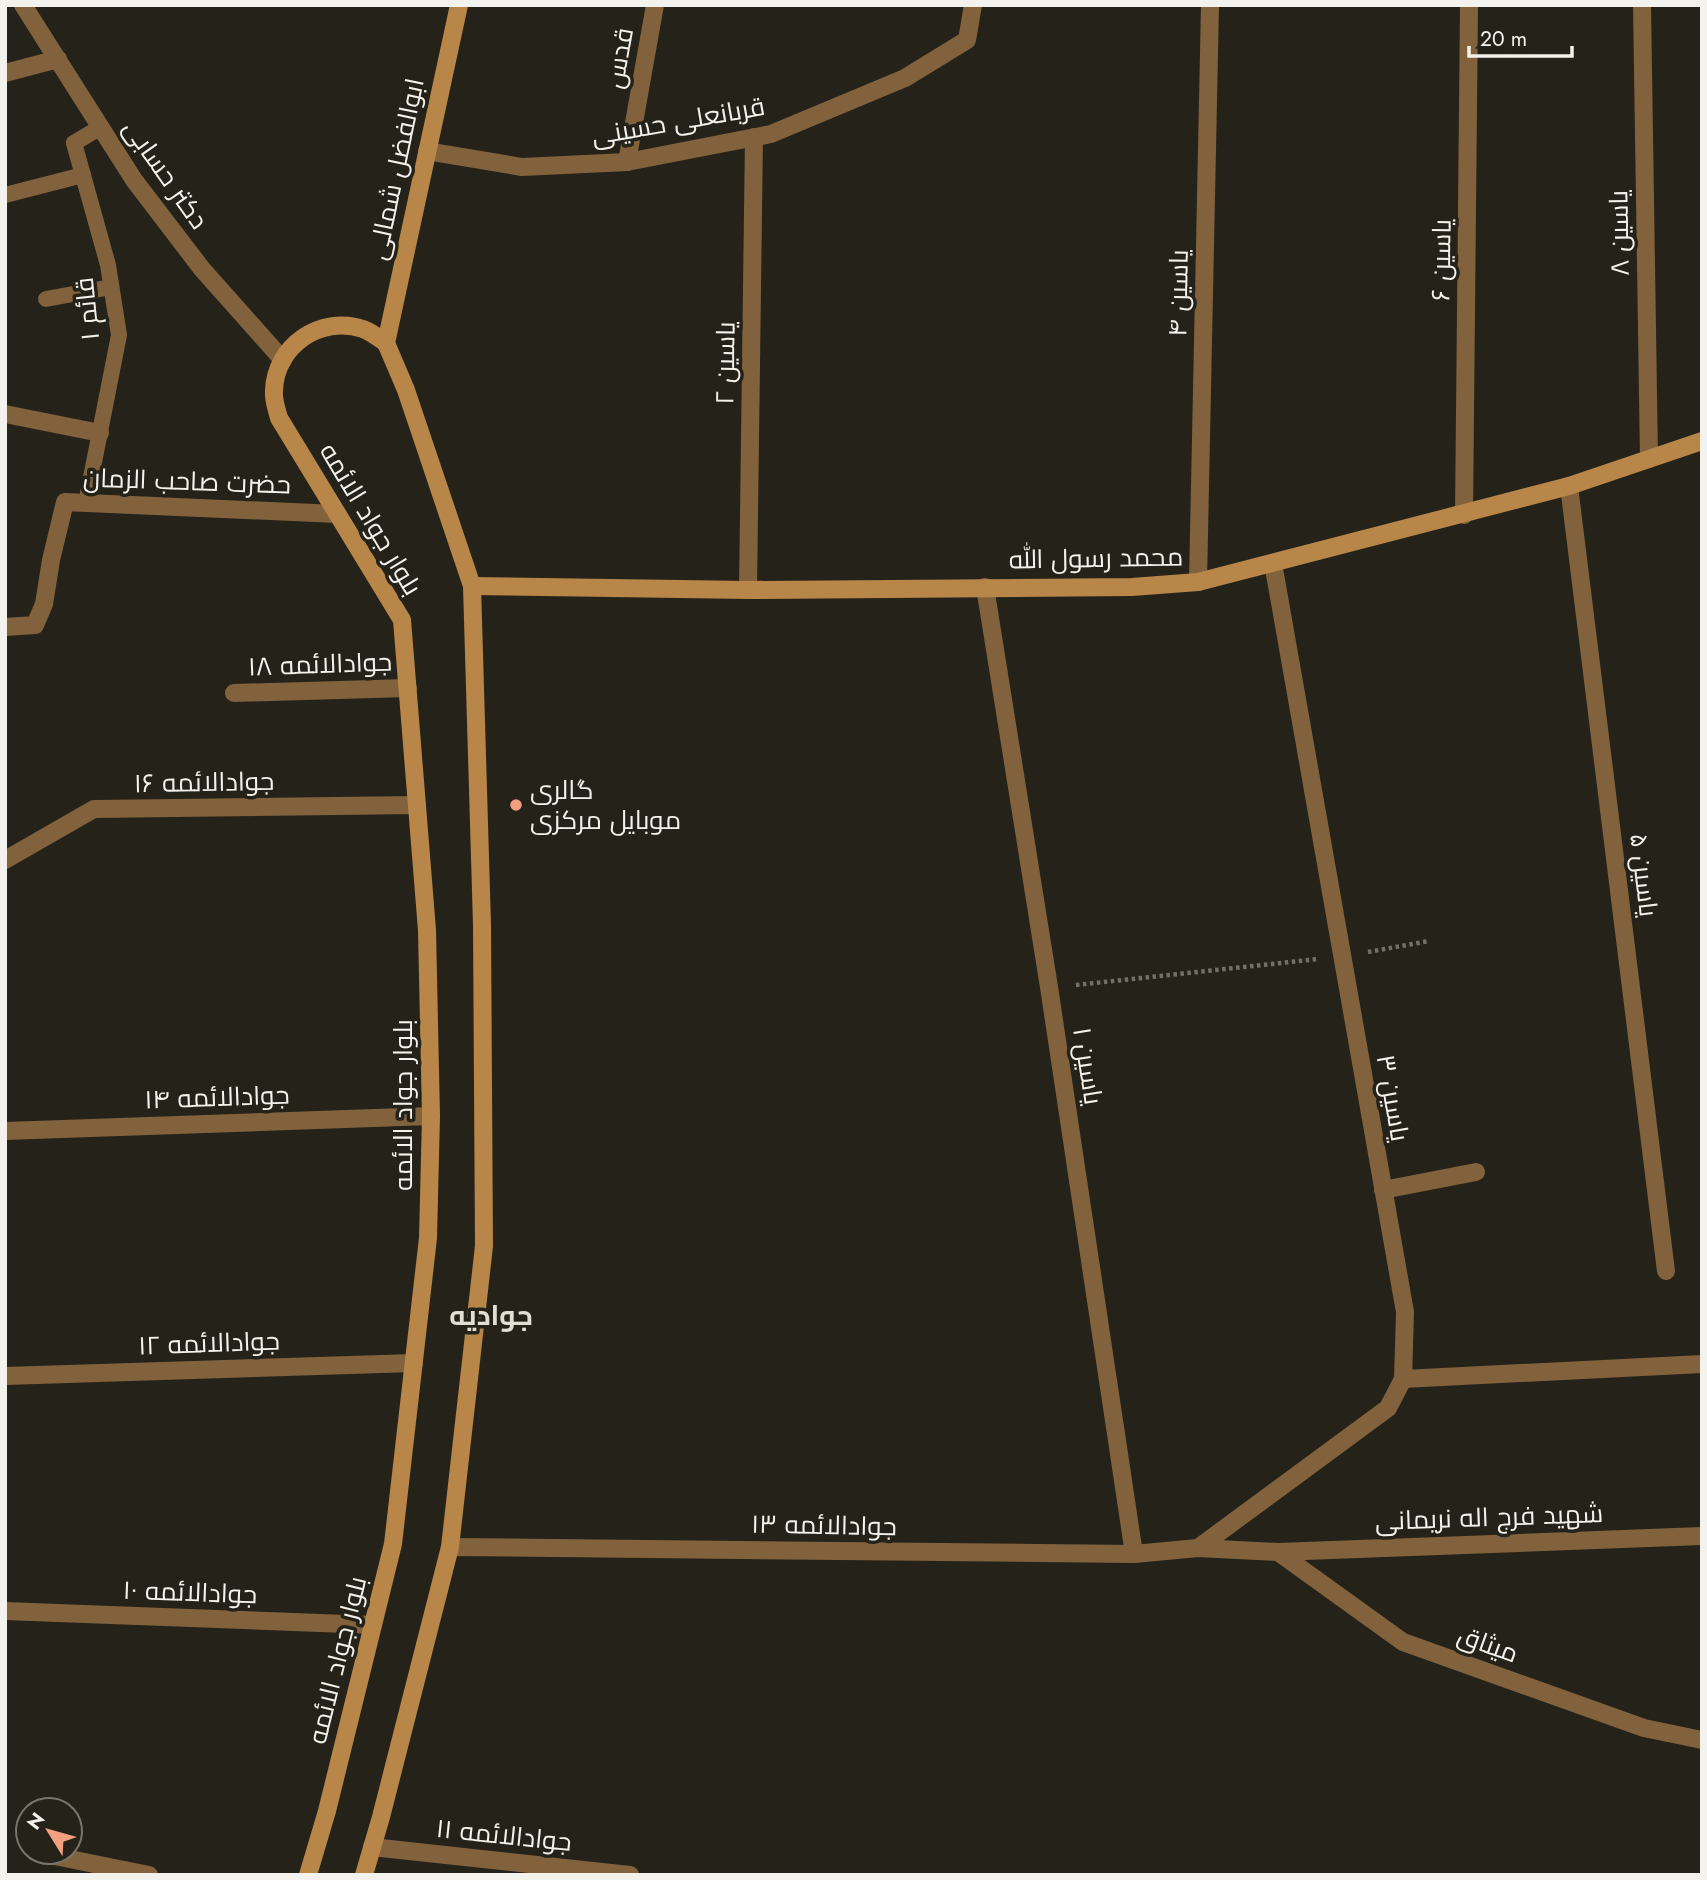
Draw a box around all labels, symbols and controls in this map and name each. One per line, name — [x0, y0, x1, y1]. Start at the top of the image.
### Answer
scale bar — [1469, 14, 1572, 58]
text: 20 m — [1480, 24, 1527, 54]
street label: قدس — [595, 25, 643, 91]
street label: ابوالفضل شمالی — [358, 75, 434, 263]
street label: قربانعلی حسینی — [588, 87, 768, 155]
street label: دکتر حسابی — [114, 111, 218, 237]
street label: یاسین ۸ — [1599, 190, 1639, 276]
street label: یاسین ۶ — [1421, 219, 1461, 301]
street label: یاسین ۴ — [1158, 249, 1198, 337]
street label: قائم ۱ — [65, 276, 109, 342]
street label: یاسین ۲ — [705, 321, 745, 405]
street label: بلوار جواد الائمه — [311, 436, 431, 602]
street label: حضرت صاحب الزمان — [82, 458, 292, 504]
street label: محمد رسول الله — [1008, 537, 1184, 579]
street label: جوادالائمه ۱۸ — [247, 642, 393, 686]
street label: جوادالائمه ۱۶ — [133, 762, 275, 802]
place label: گالری موبایل مرکزی — [530, 771, 681, 839]
marker: گالری موبایل مرکزی — [508, 797, 524, 813]
street label: یاسین ۵ — [1620, 831, 1668, 919]
street label: بلوار جواد الائمه — [384, 1019, 422, 1191]
street label: یاسین ۱ — [1063, 1025, 1113, 1107]
street label: یاسین ۳ — [1367, 1052, 1419, 1144]
street label: جوادالائمه ۱۴ — [144, 1075, 290, 1119]
district label: جوادیه — [449, 1295, 533, 1336]
street label: جوادالائمه ۱۲ — [137, 1322, 281, 1364]
street label: شهید فرج اله نریمانی — [1374, 1494, 1604, 1540]
street label: جوادالائمه ۱۳ — [751, 1505, 897, 1545]
street label: جوادالائمه ۱۰ — [122, 1571, 258, 1613]
street label: بلوار جواد الائمه — [298, 1572, 376, 1748]
street label: میثاق — [1452, 1616, 1524, 1672]
north arrow — [14, 1796, 84, 1866]
text: N — [20, 1807, 51, 1835]
street label: جوادالائمه ۱۱ — [434, 1809, 574, 1861]

